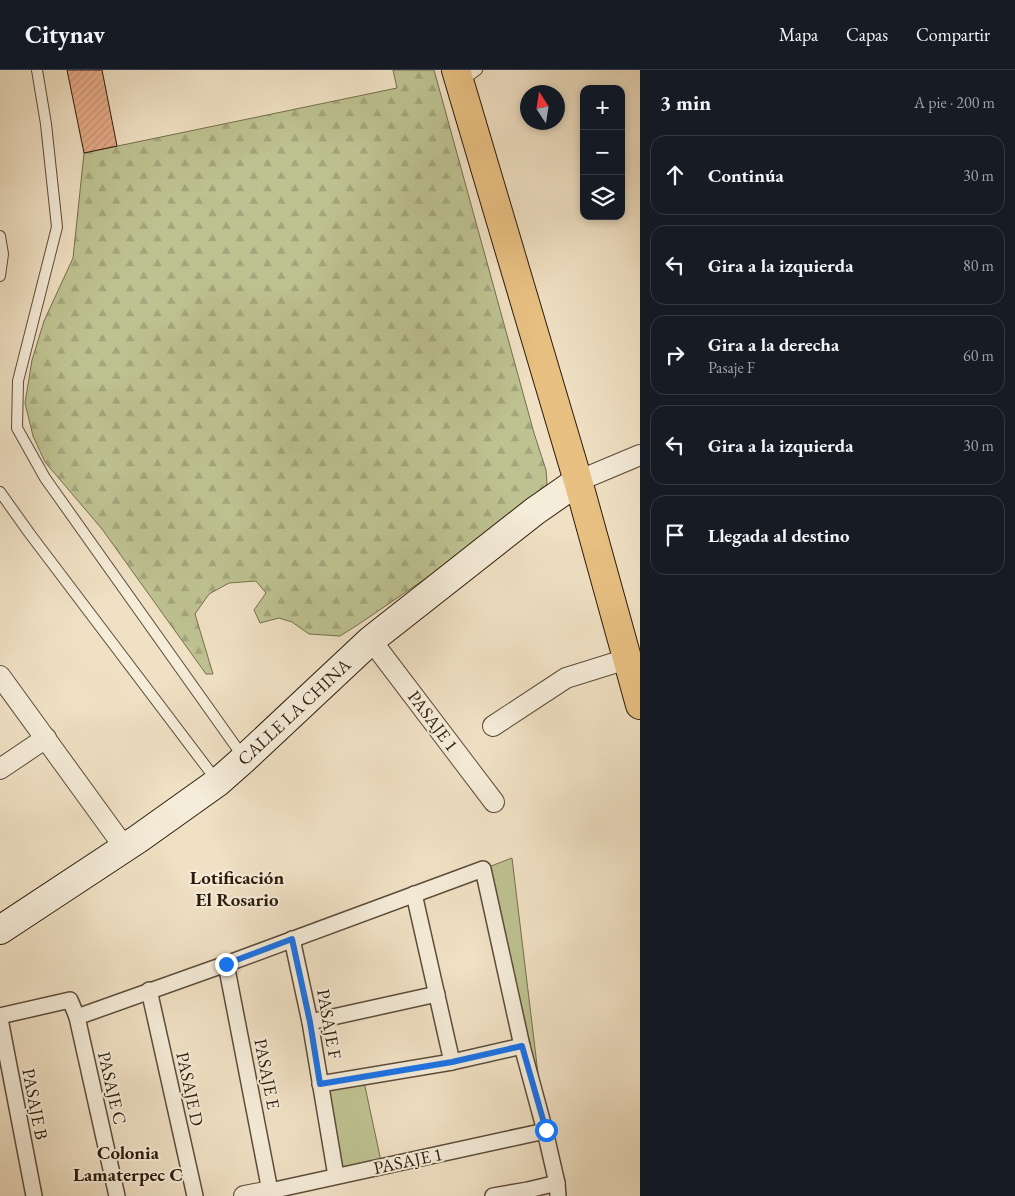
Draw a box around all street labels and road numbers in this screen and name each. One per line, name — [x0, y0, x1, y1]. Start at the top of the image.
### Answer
street label: CALLE LA CHINA — [232, 653, 356, 770]
street label: PASAJE 1 — [403, 686, 464, 756]
street label: PASAJE F — [312, 987, 347, 1061]
street label: PASAJE E — [249, 1037, 286, 1111]
street label: PASAJE C — [93, 1049, 132, 1127]
street label: PASAJE D — [171, 1050, 210, 1128]
street label: PASAJE B — [17, 1066, 54, 1141]
street label: PASAJE 1 — [371, 1142, 445, 1179]

